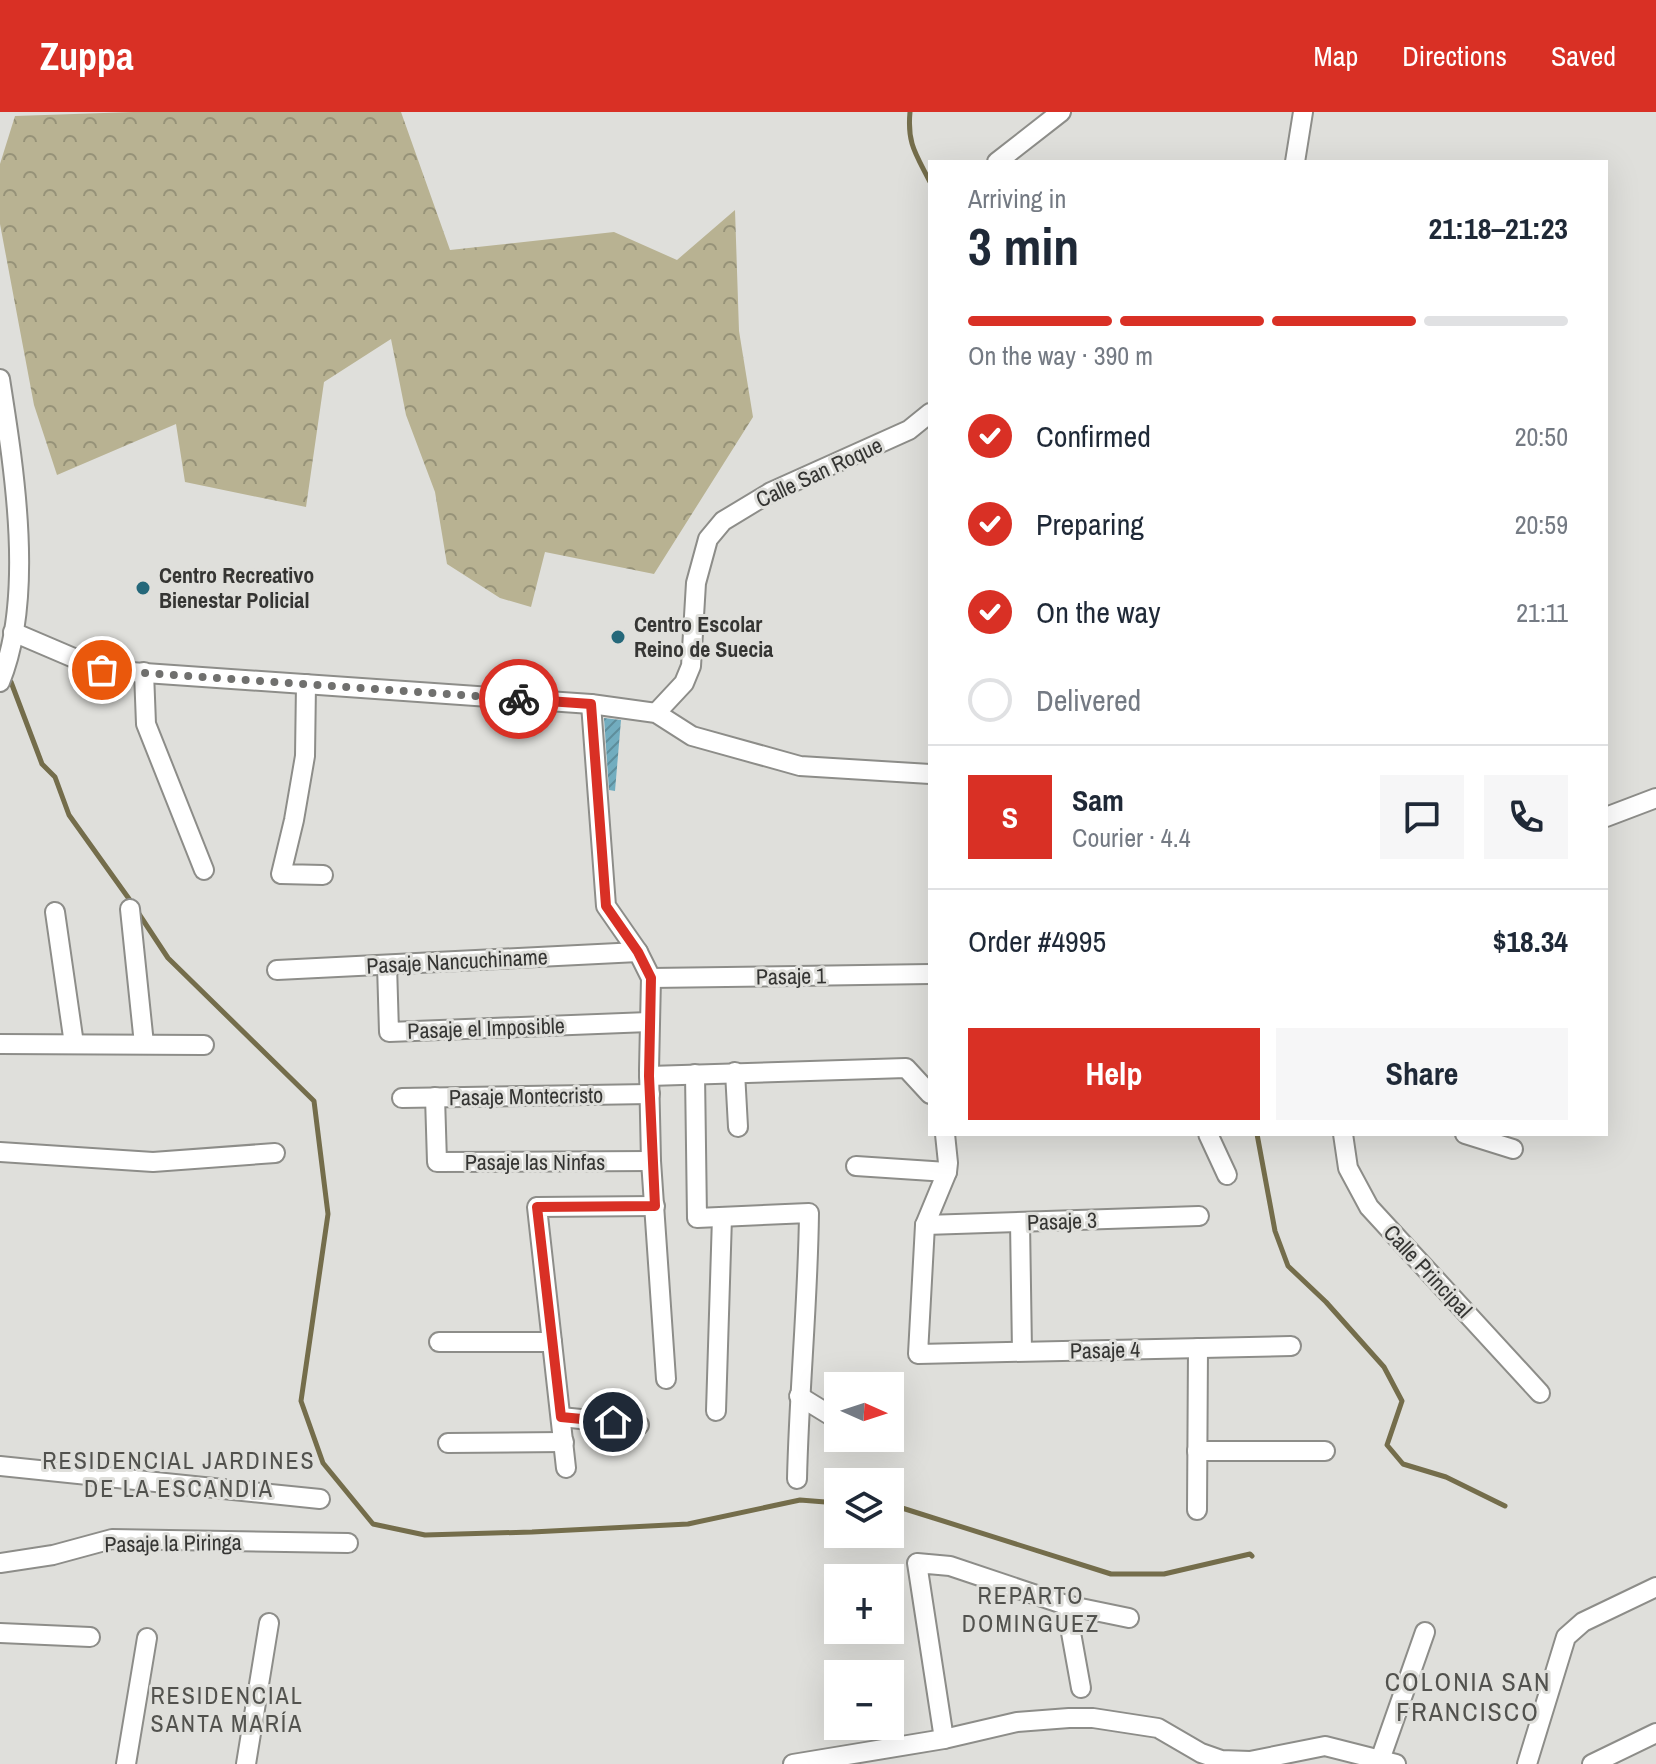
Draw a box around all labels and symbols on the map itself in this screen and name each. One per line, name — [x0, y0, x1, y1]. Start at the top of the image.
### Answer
street label: Calle San Roque — [751, 430, 887, 514]
place label: Centro Recreativo Bienestar Policial — [159, 560, 314, 615]
marker: Centro Recreativo Bienestar Policial — [134, 579, 152, 597]
place label: Centro Escolar Reino de Suecia — [634, 609, 773, 664]
marker: Centro Escolar Reino de Suecia — [609, 628, 627, 646]
pin — [68, 636, 136, 704]
courier — [479, 659, 559, 739]
street label: Pasaje Nancuchiname — [366, 941, 548, 981]
street label: Pasaje 1 — [756, 960, 826, 992]
street label: Pasaje el Imposible — [407, 1010, 565, 1046]
street label: Pasaje Montecristo — [449, 1080, 603, 1112]
street label: Pasaje las Ninfas — [465, 1147, 605, 1177]
street label: Pasaje 3 — [1026, 1205, 1098, 1237]
street label: Calle Principal — [1377, 1218, 1479, 1324]
street label: Pasaje 4 — [1070, 1334, 1140, 1366]
north arrow — [824, 1372, 904, 1452]
pin — [579, 1388, 647, 1456]
district label: RESIDENCIAL JARDINES DE LA ESCANDIA — [42, 1444, 316, 1504]
street label: Pasaje la Piringa — [104, 1527, 242, 1559]
district label: REPARTO DOMINGUEZ — [962, 1579, 1100, 1639]
district label: COLONIA SAN FRANCISCO — [1385, 1664, 1551, 1729]
district label: RESIDENCIAL SANTA MARÍA — [150, 1679, 304, 1739]

